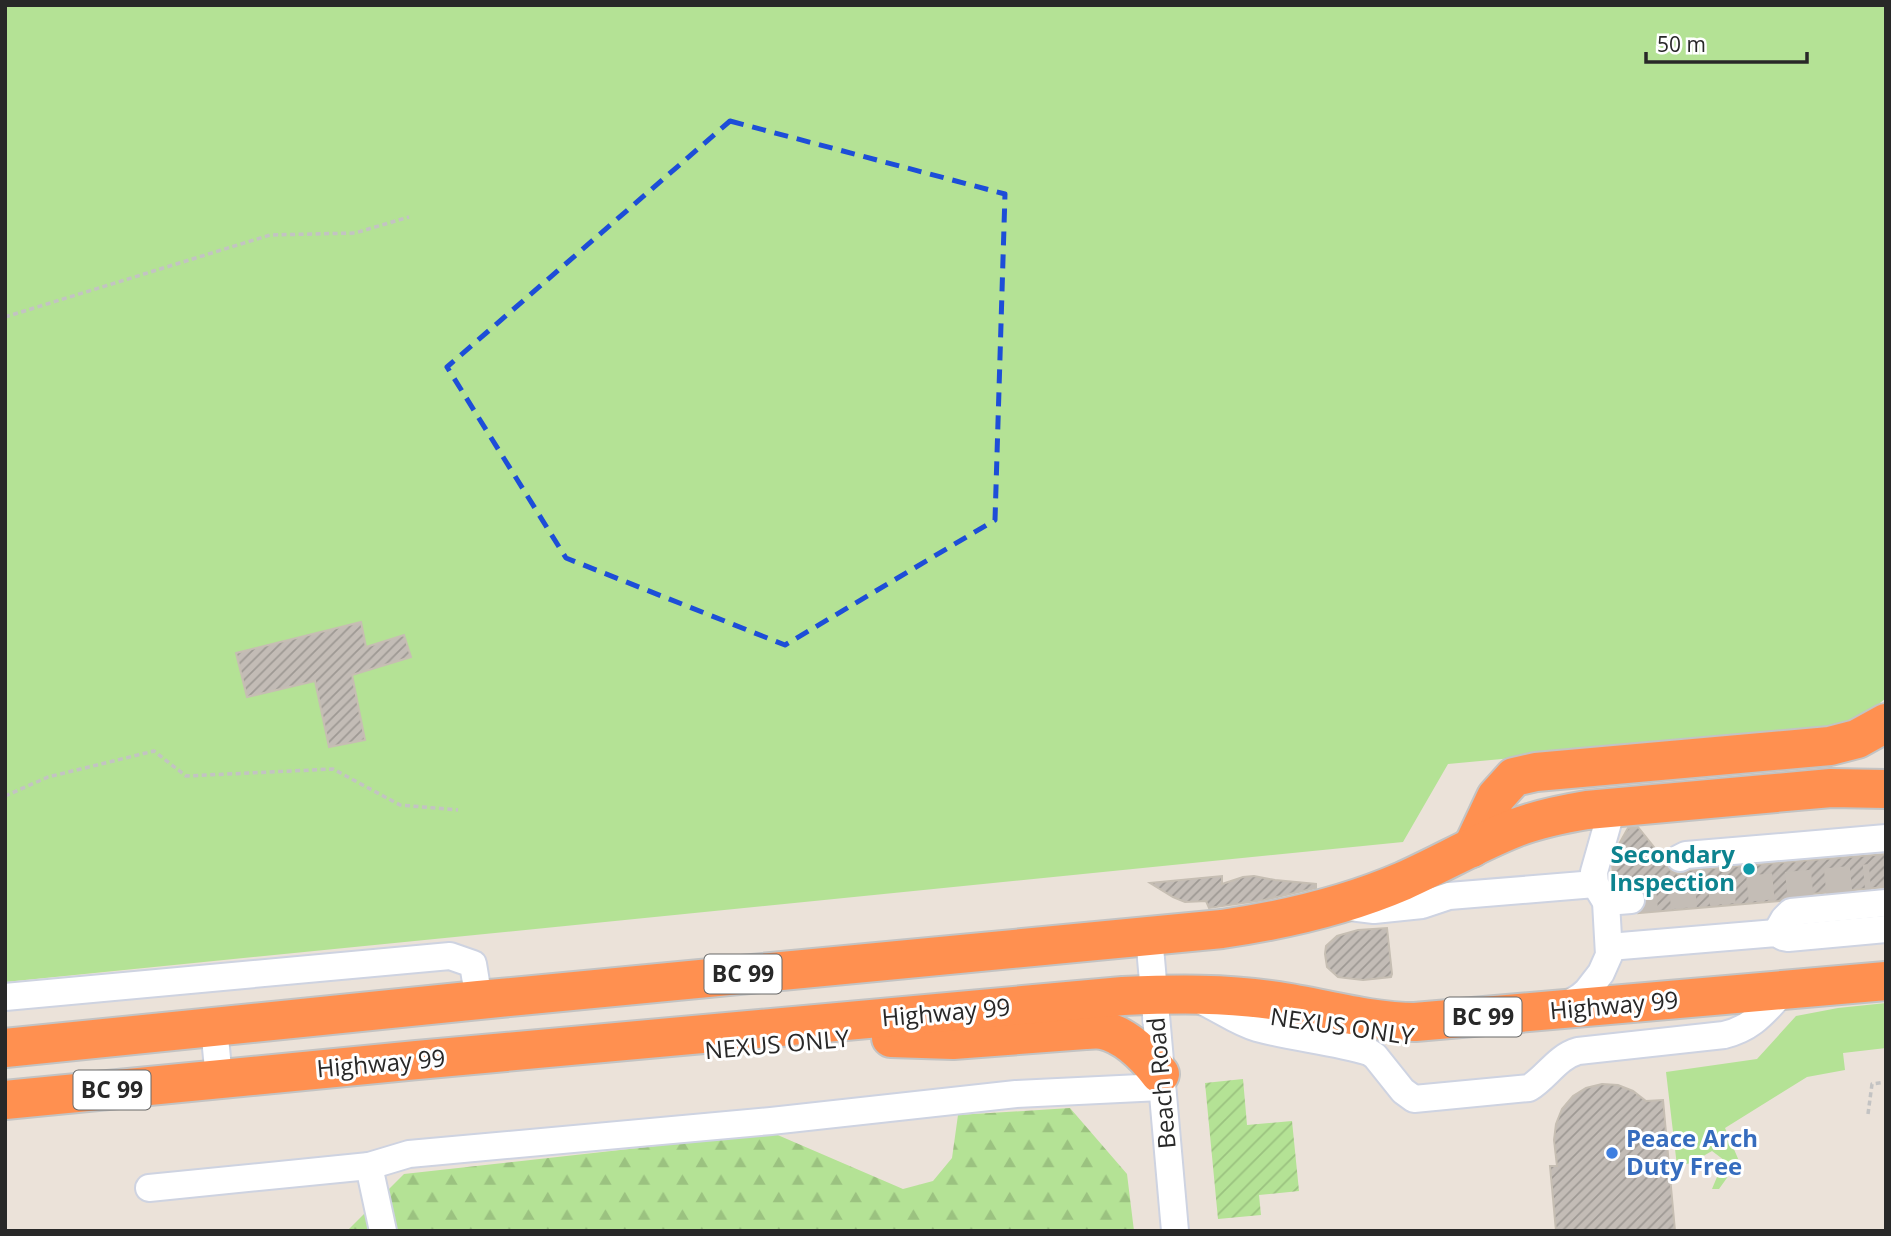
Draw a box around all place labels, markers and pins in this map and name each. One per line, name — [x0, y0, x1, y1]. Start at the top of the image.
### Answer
place label: Secondary Inspection — [1609, 837, 1735, 898]
marker: Secondary Inspection — [1741, 861, 1757, 877]
place label: Peace Arch Duty Free — [1626, 1121, 1758, 1182]
marker: Peace Arch Duty Free — [1604, 1145, 1620, 1161]

